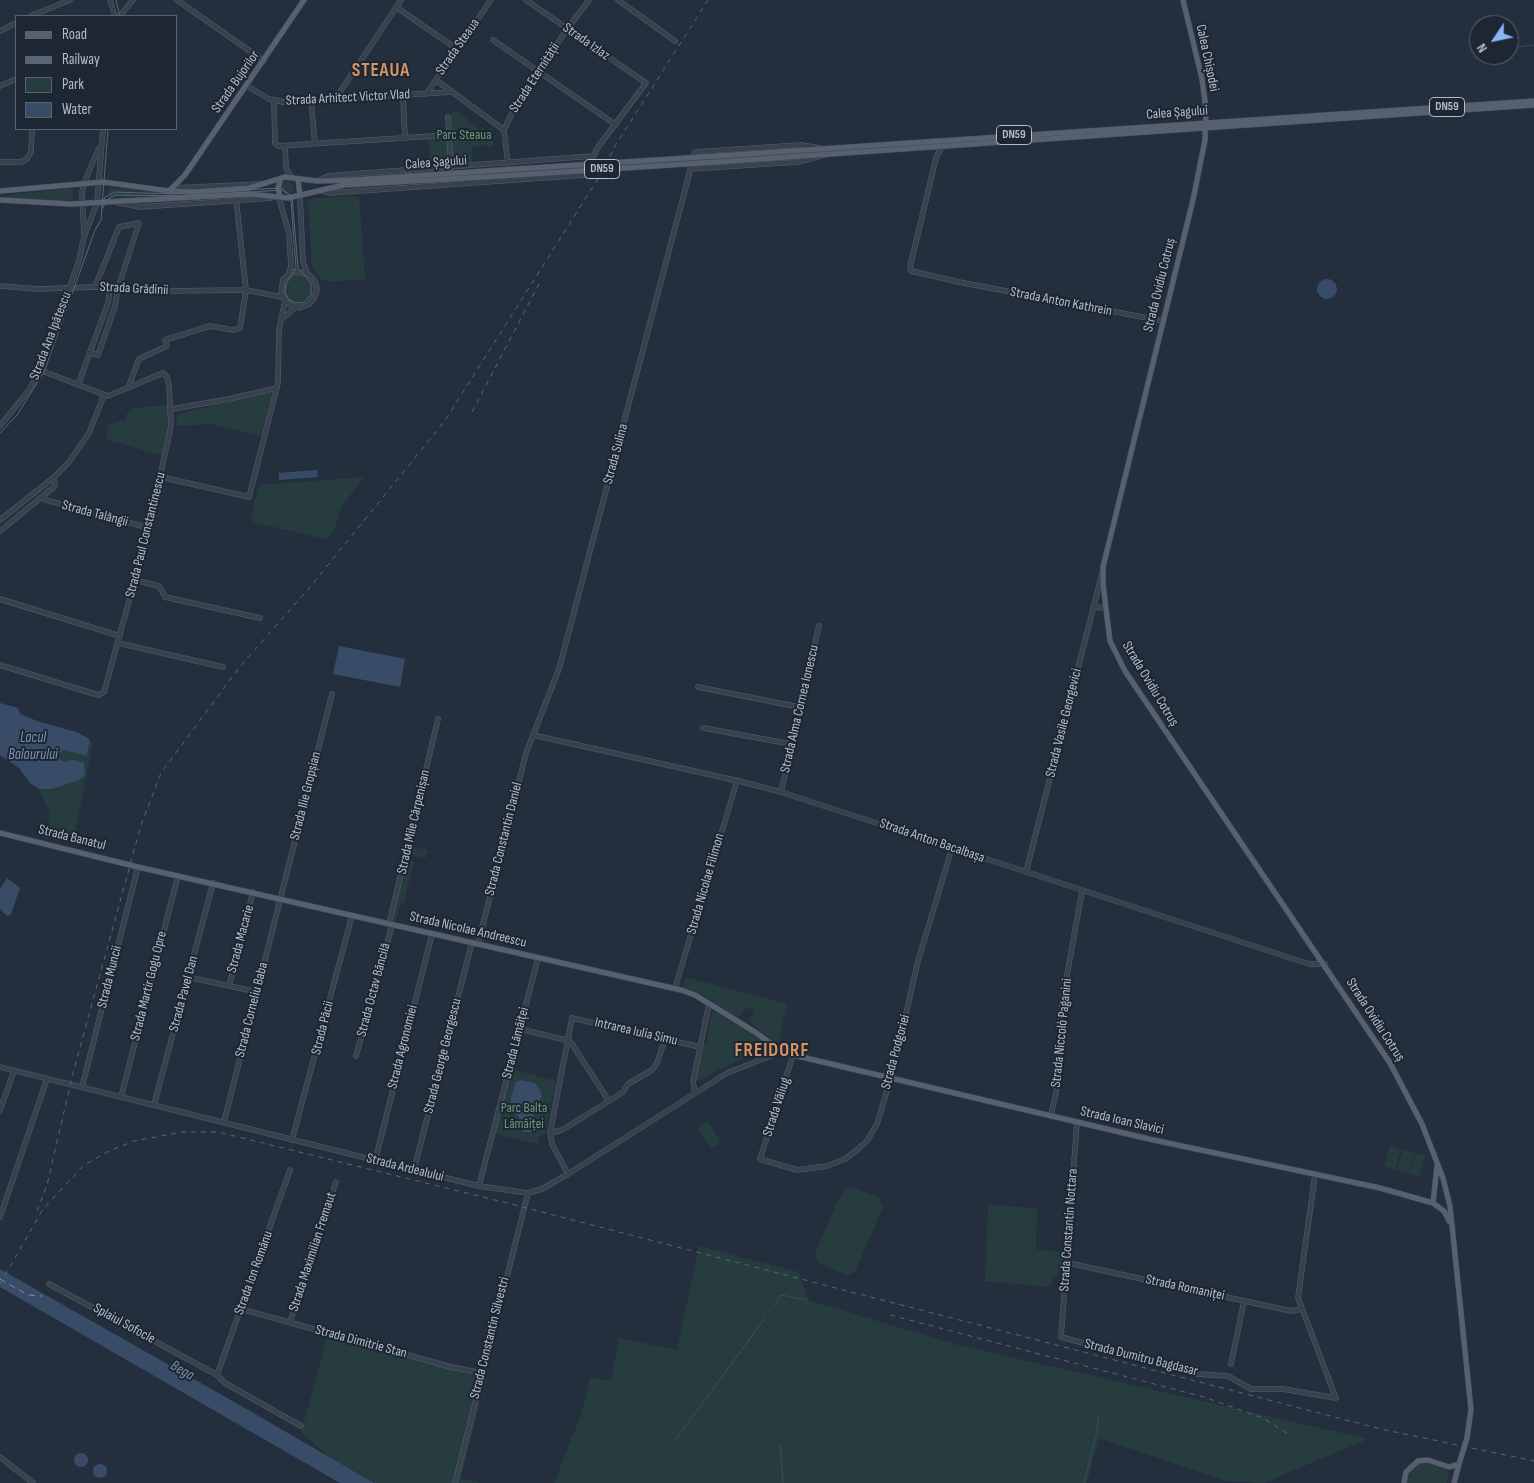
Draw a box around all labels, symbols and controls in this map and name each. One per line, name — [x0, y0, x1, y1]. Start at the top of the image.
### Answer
legend — [15, 15, 178, 130]
street label: Strada Steaua — [432, 15, 484, 79]
north arrow — [1469, 15, 1519, 65]
street label: Strada Izlaz — [559, 20, 613, 64]
street label: Calea Chișodei — [1192, 23, 1222, 93]
text: Road — [62, 25, 87, 44]
street label: Strada Eternității — [506, 40, 564, 116]
text: N — [1473, 40, 1491, 56]
street label: Strada Bujorilor — [208, 48, 264, 116]
text: Railway — [62, 50, 100, 69]
district label: STEAUA — [351, 60, 411, 82]
text: Park — [62, 75, 84, 94]
street label: Strada Arhitect Victor Vlad — [285, 86, 411, 110]
road number: DN59 — [1430, 98, 1464, 116]
text: Water — [62, 100, 92, 119]
street label: Calea Șagului — [1146, 102, 1208, 124]
road number: DN59 — [996, 126, 1032, 144]
park label: Parc Steaua — [436, 127, 492, 143]
street label: Calea Șagului — [405, 152, 467, 174]
road number: DN59 — [584, 160, 620, 178]
street label: Strada Ovidiu Cotruș — [1140, 236, 1180, 334]
street label: Strada Grădinii — [99, 279, 169, 299]
street label: Strada Anton Kathrein — [1009, 284, 1113, 320]
street label: Strada Ana Ipătescu — [26, 290, 76, 382]
street label: Strada Sulina — [600, 422, 632, 486]
street label: Strada Paul Constantinescu — [122, 470, 170, 600]
street label: Strada Talăngii — [60, 497, 130, 531]
street label: Strada Ovidiu Cotruș — [1118, 639, 1182, 729]
street label: Strada Alma Cornea Ionescu — [777, 643, 823, 775]
street label: Strada Vasile Georgevici — [1042, 667, 1086, 779]
water label: Lacul Balaurului — [8, 729, 58, 764]
street label: Strada Ilie Gropșian — [287, 750, 325, 842]
street label: Strada Mile Cărpenișan — [394, 768, 434, 876]
street label: Strada Constantin Daniel — [482, 781, 526, 897]
street label: Strada Anton Bacalbașa — [877, 815, 987, 867]
street label: Strada Banatul — [37, 822, 107, 854]
street label: Strada Nicolae Filimon — [684, 832, 728, 936]
street label: Strada Macarie — [224, 903, 258, 975]
street label: Strada Nicolae Andreescu — [408, 908, 528, 952]
street label: Strada Martir Gogu Opre — [127, 929, 171, 1043]
street label: Strada Octav Băncilă — [353, 941, 395, 1039]
street label: Strada Muncii — [94, 944, 126, 1010]
street label: Strada Pavel Dan — [166, 954, 202, 1034]
street label: Strada Corneliu Baba — [232, 961, 272, 1059]
street label: Strada Ovidiu Cotruș — [1342, 975, 1408, 1065]
street label: Strada Niccolò Paganini — [1048, 978, 1076, 1088]
street label: Strada George Georgescu — [421, 997, 465, 1115]
street label: Strada Păcii — [308, 999, 338, 1057]
street label: Strada Agronomiei — [384, 1003, 422, 1091]
street label: Strada Lămâiței — [499, 1006, 533, 1080]
street label: Strada Podgoriei — [878, 1013, 914, 1091]
street label: Intrarea Iulia Simu — [593, 1014, 679, 1050]
district label: FREIDORF — [734, 1040, 810, 1062]
street label: Strada Văliug — [760, 1075, 794, 1139]
park label: Parc Balta Lămâiței — [501, 1100, 547, 1132]
street label: Strada Ioan Slavici — [1079, 1103, 1165, 1139]
street label: Strada Ardealului — [364, 1150, 446, 1186]
street label: Strada Constantin Nottara — [1056, 1168, 1082, 1292]
street label: Strada Maximilian Fremaut — [286, 1190, 340, 1314]
street label: Strada Ion Românu — [231, 1229, 277, 1317]
street label: Strada Romaniței — [1144, 1271, 1226, 1305]
street label: Strada Constantin Silvestri — [467, 1275, 513, 1401]
street label: Splaiul Sofocle — [90, 1300, 158, 1348]
street label: Strada Dimitrie Stan — [313, 1322, 409, 1362]
street label: Strada Dumitru Bagdasar — [1082, 1336, 1200, 1380]
water label: Bega — [167, 1357, 197, 1385]

